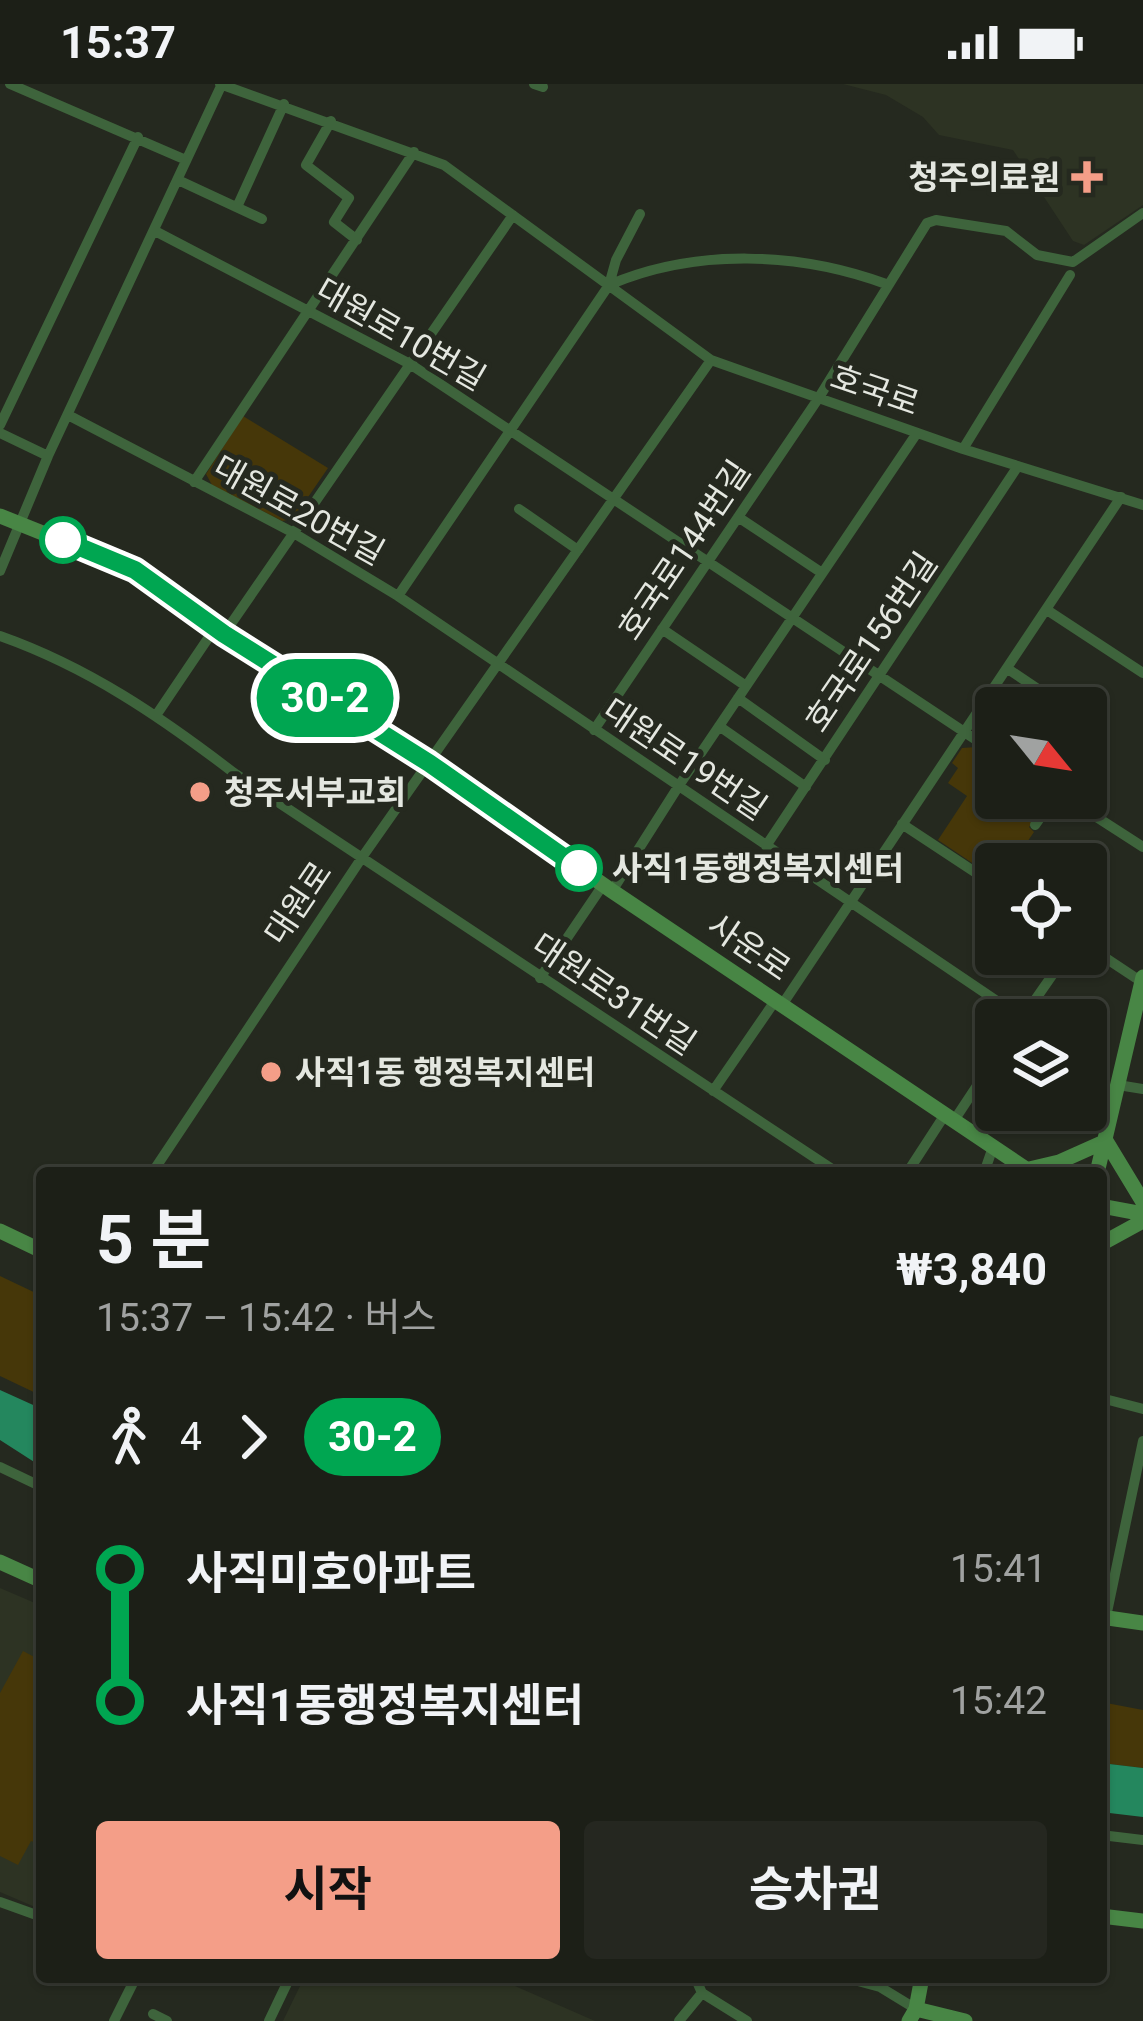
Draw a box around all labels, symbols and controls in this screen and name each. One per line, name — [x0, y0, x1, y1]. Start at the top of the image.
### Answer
text: 15:37 — [60, 16, 176, 69]
place label: 청주의료원 — [908, 158, 1060, 197]
marker: 청주의료원 — [1071, 161, 1103, 193]
street label: 대원로10번길 — [309, 270, 493, 398]
street label: 호국로 — [826, 357, 924, 423]
street label: 대원로20번길 — [207, 447, 391, 573]
street label: 호국로144번길 — [610, 453, 758, 647]
unlabelled marker — [41, 518, 85, 562]
street label: 호국로156번길 — [797, 545, 945, 739]
line badge: 30-2 — [241, 659, 409, 737]
text: 30-2 — [281, 673, 369, 722]
north arrow — [975, 687, 1107, 819]
map controls — [975, 687, 1107, 1131]
street label: 대원로19번길 — [596, 690, 774, 828]
place label: 청주서부교회 — [224, 773, 406, 812]
marker: 청주서부교회 — [187, 779, 213, 805]
button: locate — [975, 843, 1107, 975]
marker: 사직1동행정복지센터 — [557, 846, 601, 890]
place label: 사직1동행정복지센터 — [612, 849, 904, 888]
street label: 대원로 — [256, 854, 340, 952]
street label: 사운로 — [700, 905, 798, 989]
street label: 대원로31번길 — [525, 925, 703, 1063]
button: layers — [975, 999, 1107, 1131]
place label: 사직1동 행정복지센터 — [295, 1053, 595, 1092]
marker: 사직1동 행정복지센터 — [258, 1059, 284, 1085]
text: 5 분 — [96, 1202, 211, 1279]
text: ₩3,840 — [896, 1243, 1047, 1296]
text: 15:37 – 15:42 · 버스 — [96, 1295, 436, 1341]
icon: walk — [96, 1404, 162, 1470]
icon: forward — [220, 1404, 286, 1470]
text: 30-2 — [328, 1412, 417, 1461]
text: 4 — [180, 1414, 202, 1460]
text: 15:41 — [950, 1546, 1047, 1592]
text: 사직미호아파트 — [186, 1547, 476, 1600]
text: 15:42 — [950, 1678, 1047, 1724]
text: 사직1동행정복지센터 — [186, 1679, 584, 1732]
button: 시작 — [96, 1821, 560, 1959]
button: 승차권 — [584, 1821, 1047, 1959]

